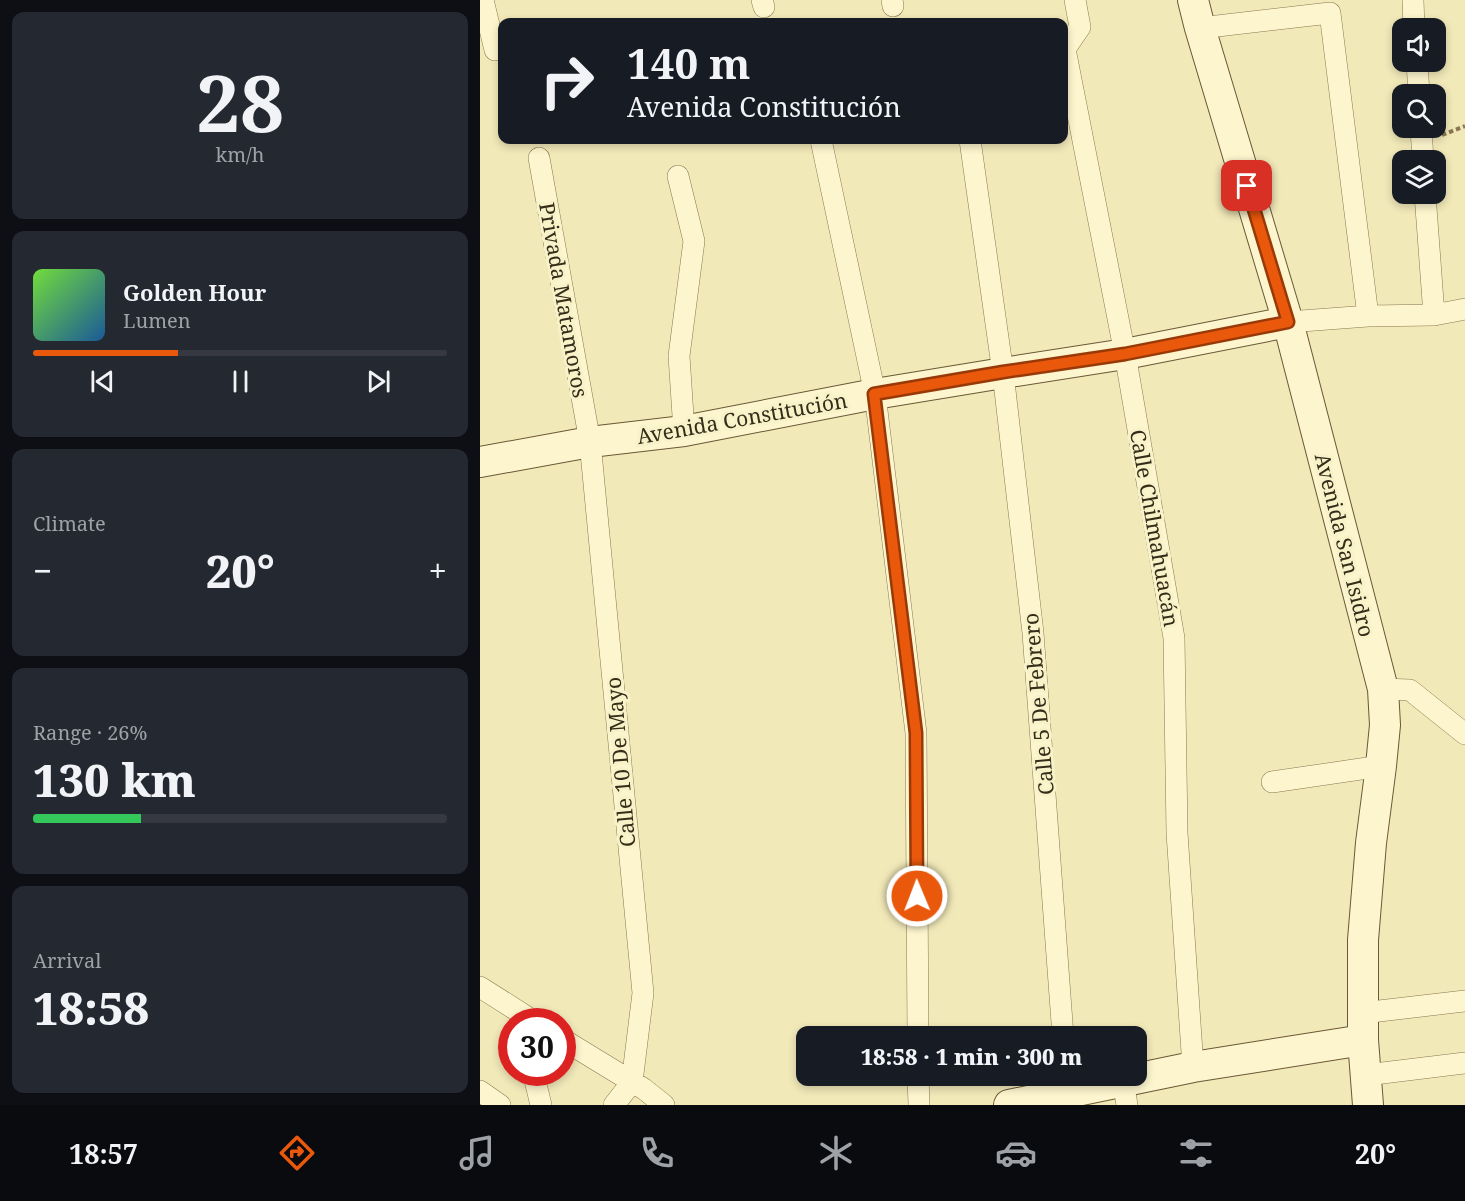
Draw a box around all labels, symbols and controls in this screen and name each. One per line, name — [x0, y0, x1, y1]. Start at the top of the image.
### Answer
map controls — [1392, 18, 1446, 204]
button: sound — [1392, 18, 1446, 72]
text: 140 m — [627, 34, 751, 91]
icon: right — [528, 42, 606, 120]
text: 28 — [196, 49, 284, 155]
button: search — [1392, 84, 1446, 138]
text: Avenida Constitución — [627, 88, 901, 125]
text: km/h — [215, 141, 265, 168]
button: layers — [1392, 150, 1446, 204]
pin — [1221, 160, 1272, 211]
icon: arrive — [1230, 169, 1263, 202]
street label: Privada Matamoros — [533, 200, 595, 400]
text: Golden Hour — [123, 277, 266, 307]
text: Lumen — [123, 307, 191, 334]
icon: previous — [86, 365, 119, 398]
icon: pause — [224, 365, 257, 398]
icon: next — [362, 365, 395, 398]
street label: Avenida Constitución — [635, 386, 849, 450]
street label: Calle Chilmahuacán — [1124, 427, 1186, 629]
street label: Avenida San Isidro — [1309, 450, 1381, 640]
text: Climate — [33, 510, 106, 537]
text: 20° — [206, 540, 275, 601]
text: − — [33, 548, 52, 593]
text: + — [429, 548, 447, 593]
street label: Calle 5 De Febrero — [1016, 612, 1060, 796]
street label: Calle 10 De Mayo — [599, 676, 641, 848]
text: Range · 26% — [33, 719, 147, 746]
text: 130 km — [33, 749, 196, 810]
position arrow — [885, 864, 949, 928]
text: Arrival — [33, 947, 101, 974]
text: 18:58 — [33, 977, 149, 1038]
speed limit sign: 30 — [498, 1008, 576, 1086]
text: 18:58 · 1 min · 300 m — [861, 1041, 1082, 1071]
icon: directions — [276, 1132, 318, 1174]
icon: music — [456, 1132, 498, 1174]
icon: phone — [636, 1132, 678, 1174]
icon: climate — [815, 1132, 857, 1174]
icon: car — [995, 1132, 1037, 1174]
icon: filters — [1175, 1132, 1217, 1174]
text: 18:57 — [69, 1135, 138, 1172]
text: 20° — [1355, 1135, 1396, 1172]

